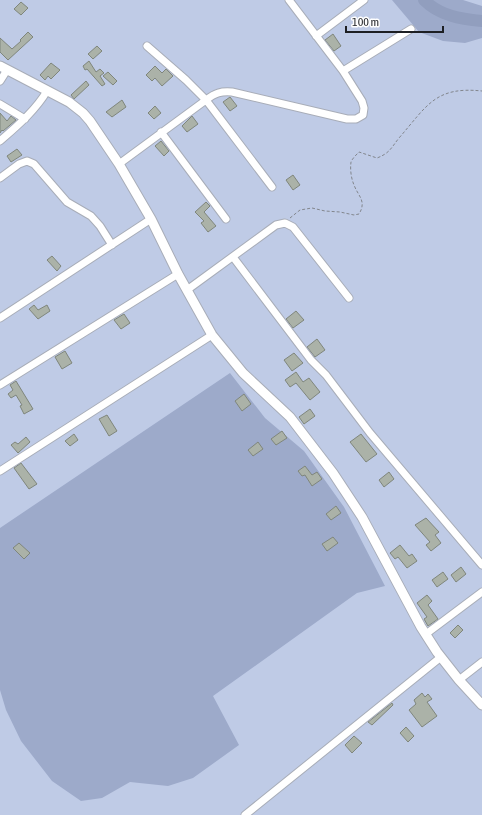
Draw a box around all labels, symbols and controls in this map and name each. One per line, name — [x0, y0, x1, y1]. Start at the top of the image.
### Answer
scale bar — [346, 8, 443, 34]
text: 100 m — [352, 15, 379, 29]

